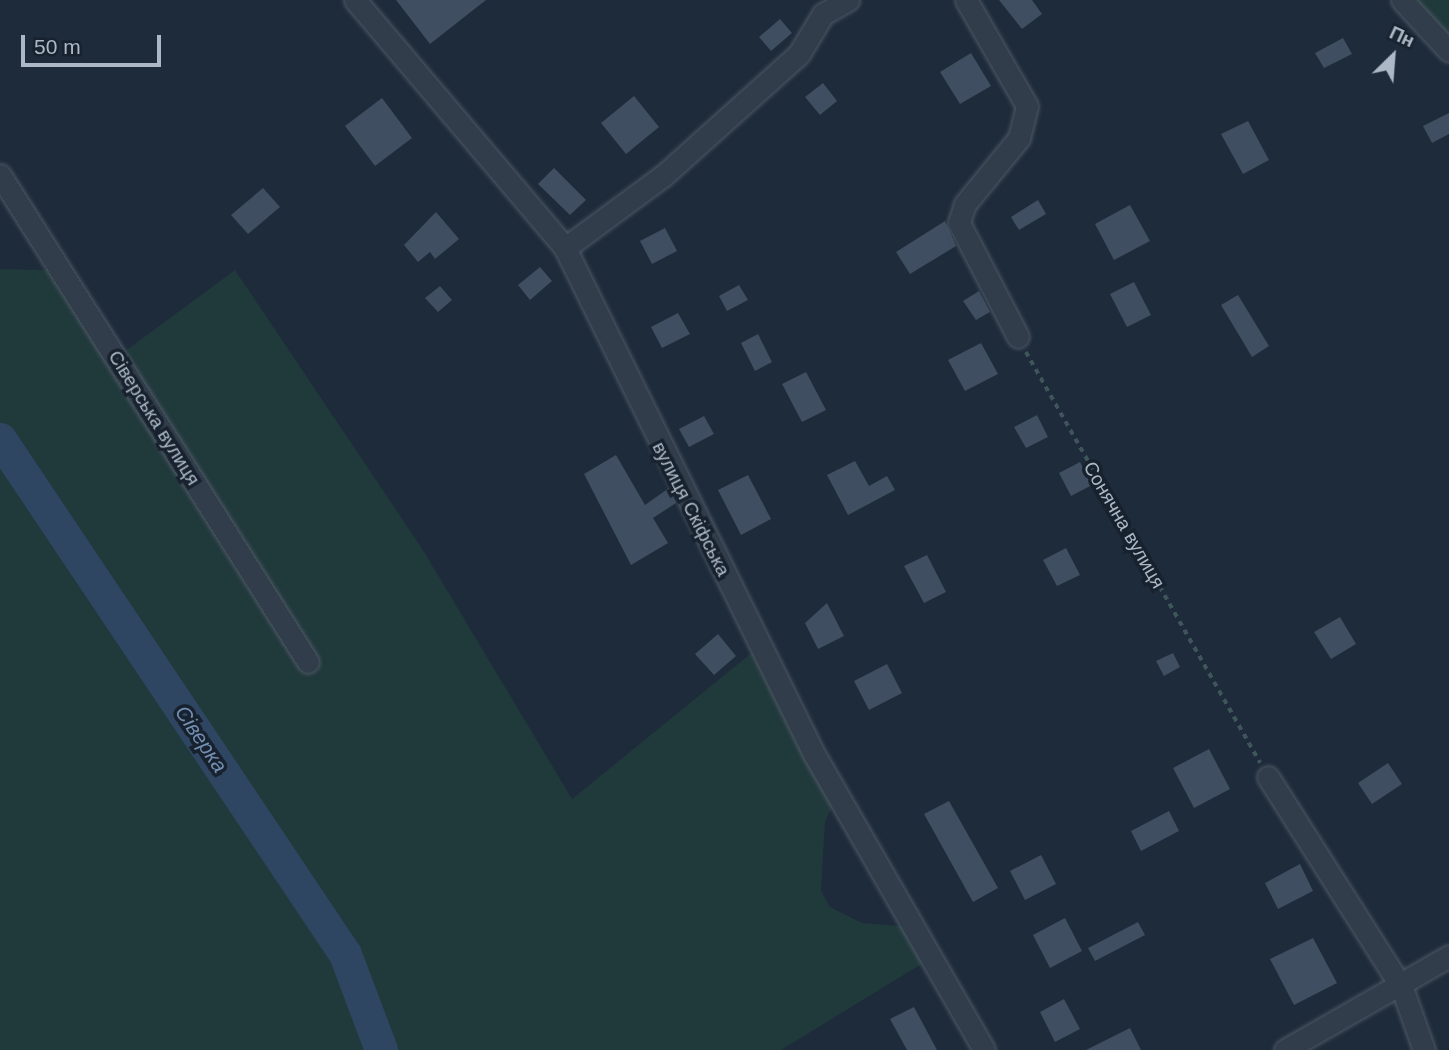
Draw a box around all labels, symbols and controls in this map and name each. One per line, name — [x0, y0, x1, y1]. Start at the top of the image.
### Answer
scale bar — [24, 21, 164, 65]
north arrow — [1358, 21, 1428, 91]
text: Пн — [1386, 22, 1418, 51]
text: 50 m — [34, 35, 81, 58]
street label: Сіверська вулиця — [103, 346, 205, 490]
street label: вулиця Скіфська — [647, 438, 735, 580]
street label: Сонячна вулиця — [1078, 457, 1170, 593]
water label: Сіверка — [170, 701, 232, 777]

